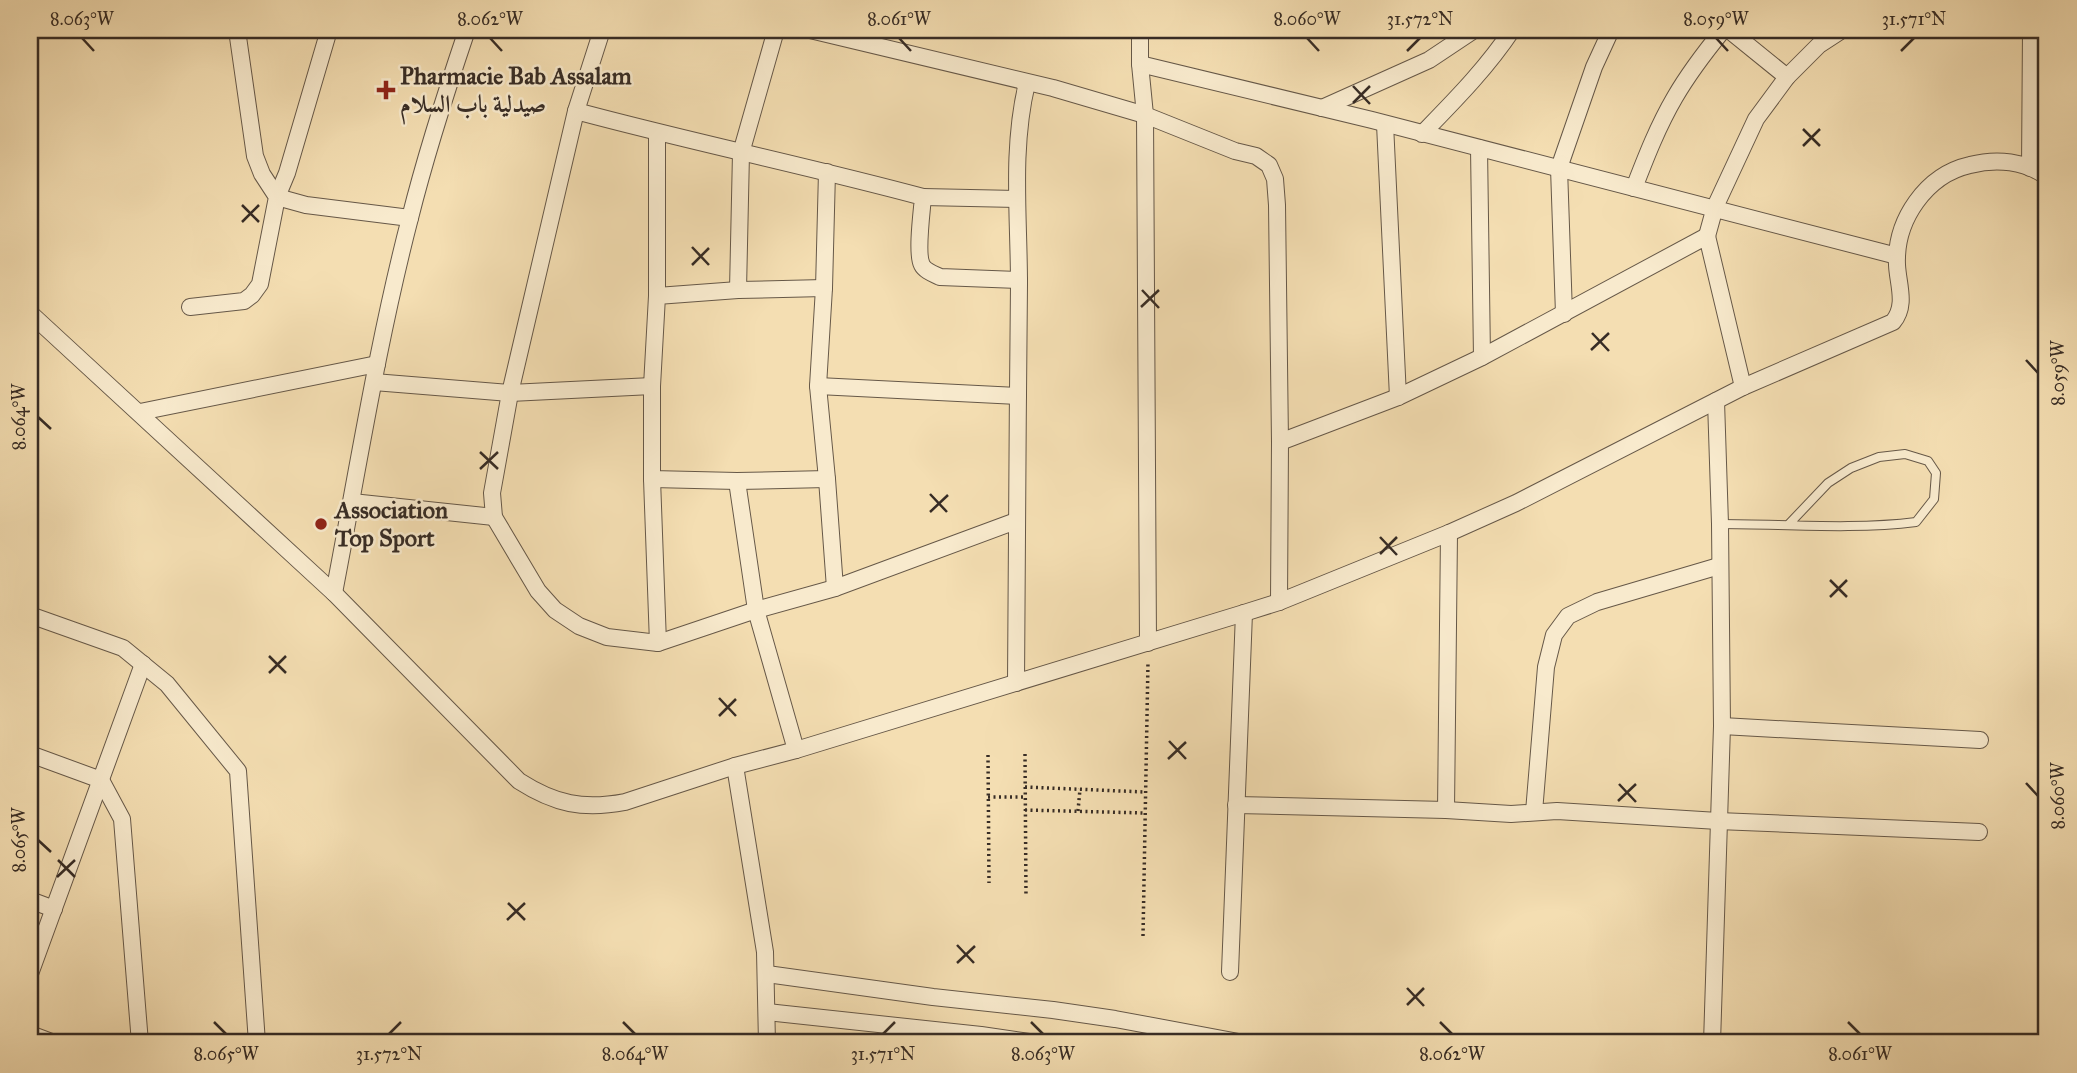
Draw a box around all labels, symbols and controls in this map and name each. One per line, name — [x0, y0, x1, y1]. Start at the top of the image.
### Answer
text: 8.063°W — [50, 8, 115, 30]
text: 8.062°W — [457, 8, 524, 30]
text: 8.061°W — [867, 8, 932, 30]
text: 8.060°W — [1273, 8, 1341, 30]
text: 31.572°N — [1387, 8, 1453, 30]
text: 8.059°W — [1683, 8, 1750, 30]
text: 31.571°N — [1882, 8, 1946, 30]
place label: Pharmacie Bab Assalam صيدلية باب السلام — [400, 61, 633, 125]
marker: Pharmacie Bab Assalam صيدلية باب السلام — [378, 82, 394, 98]
text: 8.059°W — [2047, 339, 2069, 406]
text: 8.064°W — [8, 383, 30, 450]
place label: Association Top Sport — [333, 495, 448, 553]
marker: Association Top Sport — [313, 516, 329, 532]
text: 8.060°W — [2047, 762, 2069, 830]
text: 8.065°W — [8, 807, 30, 873]
text: 8.065°W — [194, 1043, 259, 1065]
text: 31.572°N — [356, 1043, 422, 1065]
text: 8.064°W — [602, 1043, 669, 1065]
text: 31.571°N — [851, 1043, 915, 1065]
text: 8.063°W — [1011, 1043, 1076, 1065]
text: 8.062°W — [1419, 1043, 1486, 1065]
text: 8.061°W — [1828, 1043, 1893, 1065]

